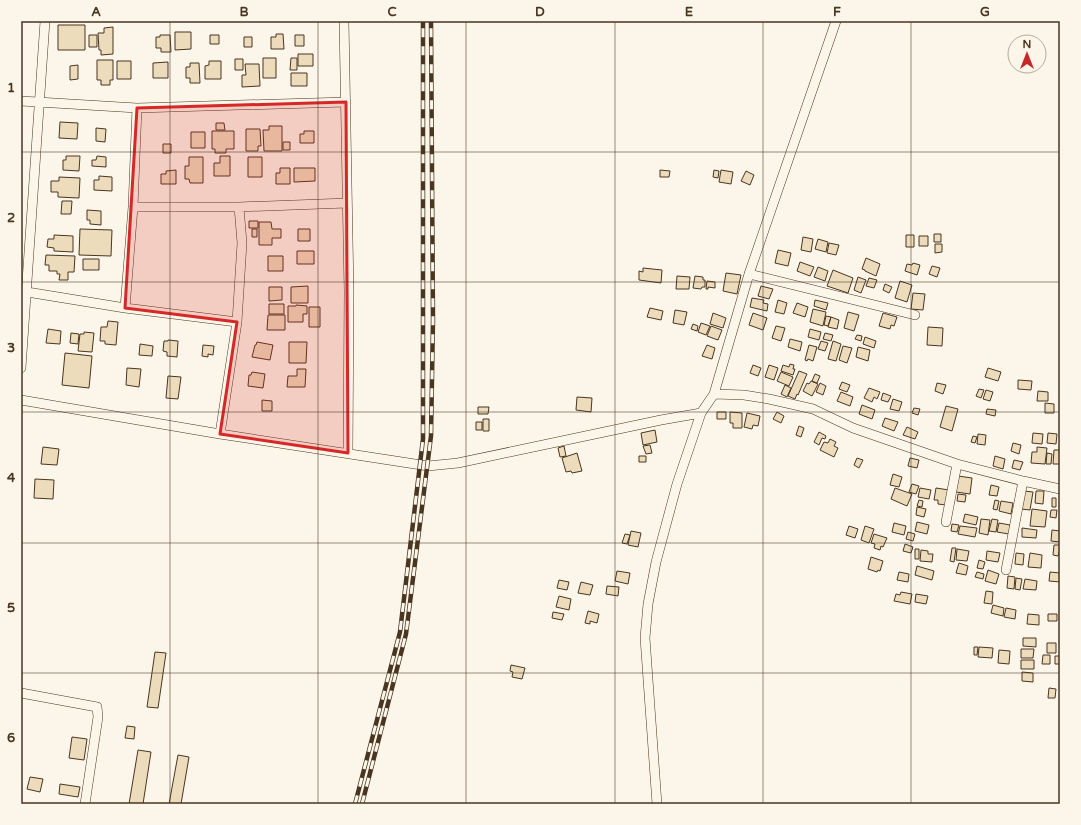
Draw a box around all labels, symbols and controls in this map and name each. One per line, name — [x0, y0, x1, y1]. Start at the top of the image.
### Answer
text: A — [91, 4, 101, 20]
text: B — [239, 4, 249, 20]
text: C — [387, 4, 397, 20]
text: D — [535, 4, 545, 20]
text: E — [685, 4, 693, 20]
text: F — [833, 4, 841, 20]
text: G — [980, 4, 990, 20]
north arrow — [1007, 34, 1047, 74]
text: N — [1023, 38, 1031, 51]
text: 1 — [7, 80, 15, 96]
text: 2 — [7, 210, 15, 226]
text: 3 — [7, 340, 15, 356]
text: 4 — [7, 470, 16, 486]
text: 5 — [7, 600, 15, 616]
text: 6 — [7, 730, 15, 746]

